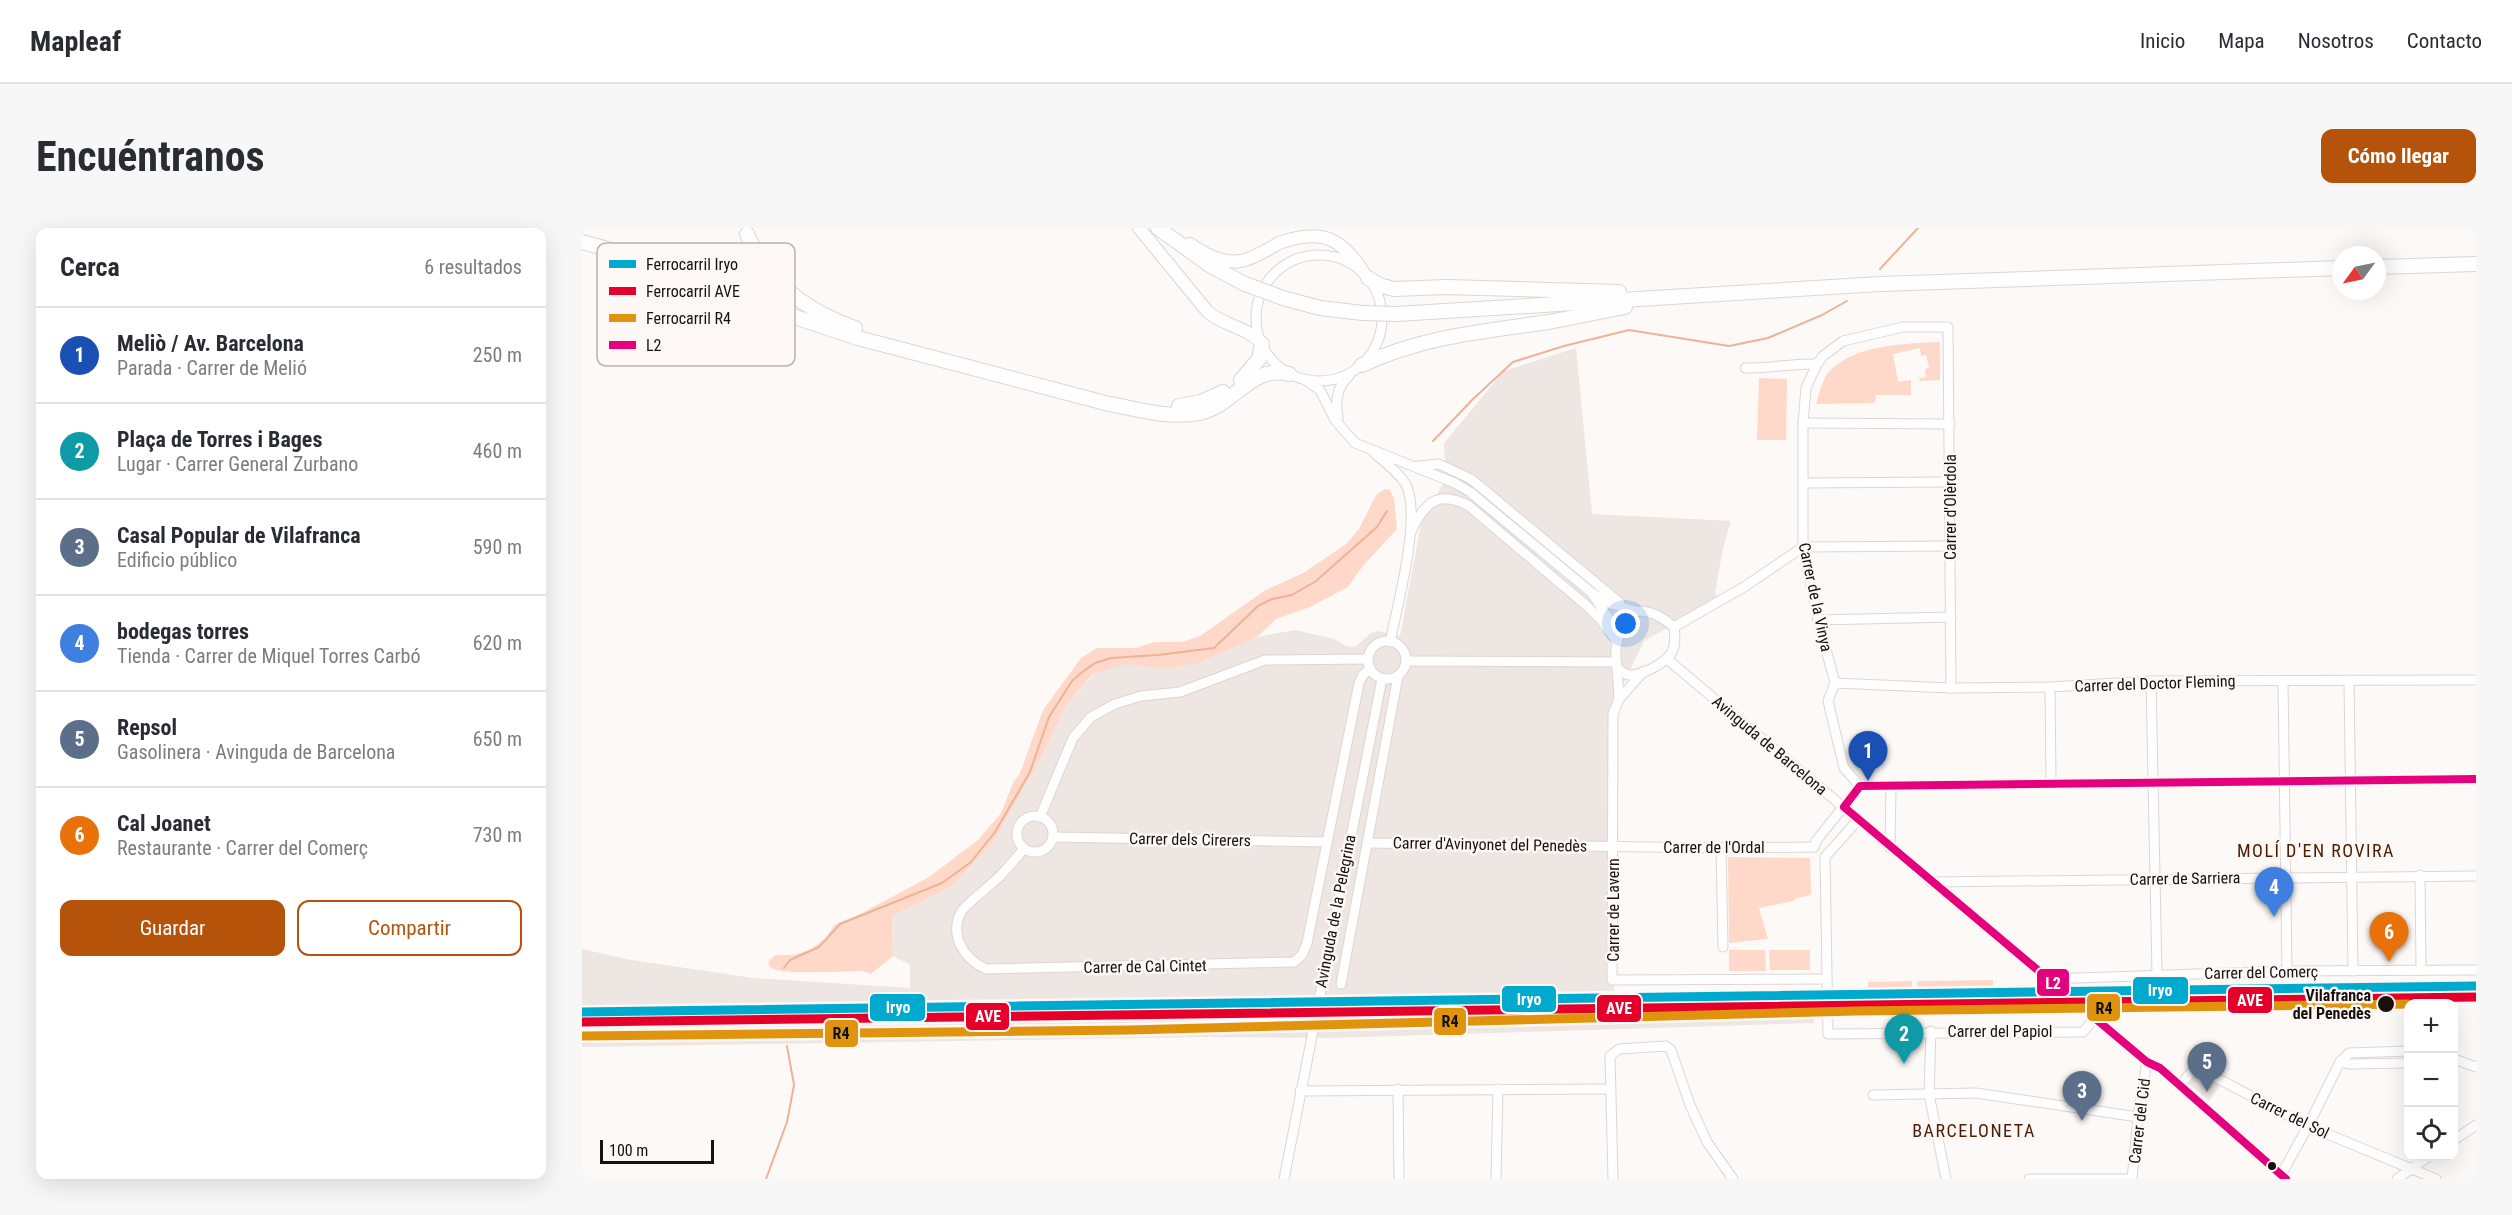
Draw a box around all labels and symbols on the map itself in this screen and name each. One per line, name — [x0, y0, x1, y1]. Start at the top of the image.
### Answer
legend — [597, 243, 795, 366]
north arrow — [2332, 246, 2386, 300]
text: Ferrocarril Iryo — [646, 255, 738, 274]
text: Ferrocarril AVE — [646, 282, 740, 301]
text: Ferrocarril R4 — [646, 309, 731, 328]
text: L2 — [646, 336, 662, 355]
street label: Carrer d'Olèrdola — [1941, 454, 1960, 560]
street label: Carrer de la Vinya — [1795, 541, 1836, 653]
your location — [1611, 609, 1640, 638]
street label: Carrer del Doctor Fleming — [2074, 671, 2236, 696]
street label: Avinguda de Barcelona — [1708, 692, 1831, 799]
pin: 1 — [1848, 732, 1888, 781]
street label: Carrer dels Cirerers — [1129, 829, 1251, 850]
street label: Avinguda de la Pelegrina — [1311, 833, 1360, 989]
street label: Carrer d'Avinyonet del Penedès — [1393, 833, 1587, 856]
street label: Carrer de l'Ordal — [1663, 838, 1765, 857]
district label: MOLÍ D'EN ROVIRA — [2237, 840, 2395, 861]
street label: Carrer de Lavern — [1604, 858, 1623, 962]
street label: Carrer de Sarriera — [2130, 868, 2240, 889]
pin: 4 — [2254, 868, 2294, 917]
pin: 6 — [2370, 912, 2408, 962]
street label: Carrer de Cal Cintet — [1083, 956, 1207, 977]
street label: Carrer del Comerç — [2204, 962, 2318, 983]
line badge: L2 — [2036, 968, 2070, 997]
text: L2 — [2045, 974, 2061, 993]
line badge: Iryo — [2132, 976, 2189, 1005]
text: Iryo — [2148, 981, 2172, 1000]
line badge: Iryo — [1501, 985, 1557, 1013]
line badge: AVE — [2227, 986, 2273, 1014]
place label: Vilafranca del Penedès — [2293, 986, 2371, 1023]
text: Iryo — [1517, 990, 1541, 1009]
text: AVE — [2237, 991, 2263, 1010]
line badge: Iryo — [869, 993, 926, 1022]
line badge: R4 — [2086, 993, 2121, 1022]
line badge: AVE — [1596, 994, 1642, 1023]
marker: Vilafranca del Penedès — [2376, 994, 2396, 1014]
text: Iryo — [886, 998, 910, 1017]
text: AVE — [1606, 999, 1632, 1018]
text: R4 — [2096, 999, 2112, 1018]
line badge: AVE — [965, 1002, 1010, 1031]
text: AVE — [975, 1007, 1001, 1026]
line badge: R4 — [1433, 1007, 1467, 1036]
text: R4 — [1442, 1012, 1458, 1031]
pin: 2 — [1884, 1014, 1924, 1064]
line badge: R4 — [824, 1019, 859, 1048]
street label: Carrer del Papiol — [1948, 1022, 2052, 1041]
text: R4 — [833, 1024, 849, 1043]
pin: 5 — [2188, 1042, 2226, 1092]
pin: 3 — [2062, 1072, 2102, 1121]
street label: Carrer del Cid — [2125, 1077, 2154, 1165]
street label: Carrer del Sol — [2247, 1088, 2332, 1143]
district label: BARCELONETA — [1912, 1120, 2036, 1141]
scale bar — [600, 1137, 714, 1164]
unlabelled marker — [2266, 1160, 2278, 1172]

